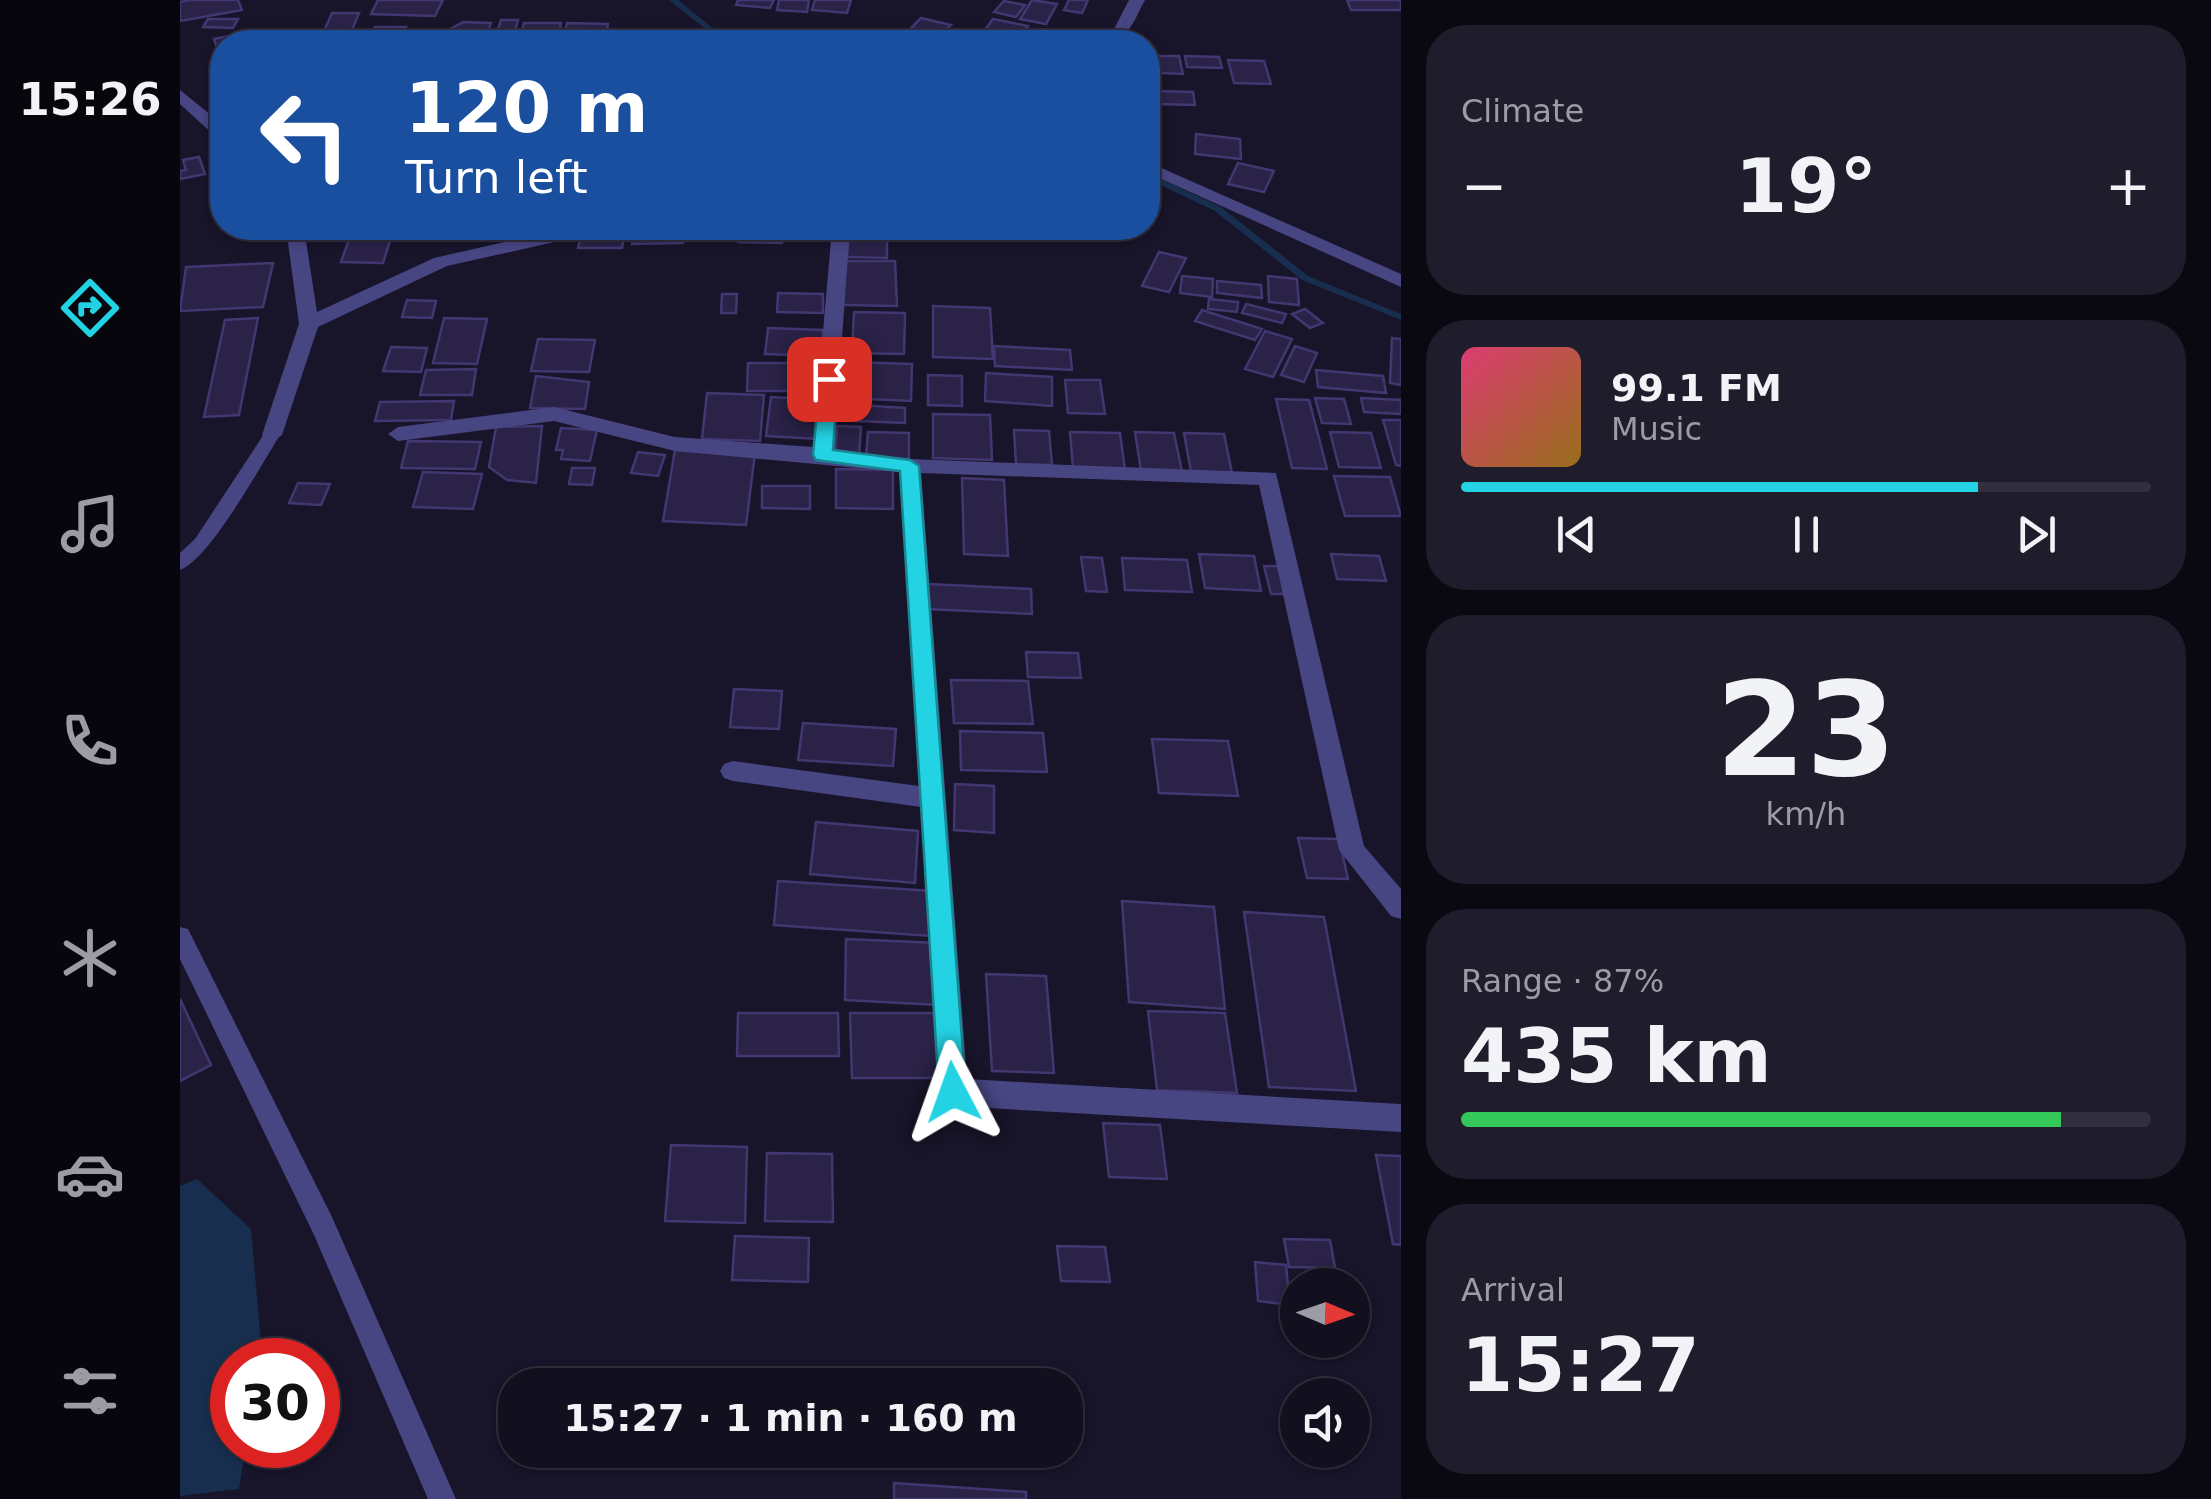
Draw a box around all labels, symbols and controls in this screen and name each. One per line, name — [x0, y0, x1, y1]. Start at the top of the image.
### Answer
text: 120 m — [405, 67, 648, 149]
icon: left — [240, 70, 370, 200]
text: 15:26 — [18, 73, 162, 126]
text: Climate — [1461, 92, 1584, 130]
text: 19° — [1735, 142, 1877, 230]
text: Turn left — [405, 151, 588, 204]
text: − — [1461, 154, 1507, 218]
text: + — [2105, 154, 2151, 218]
icon: directions — [55, 273, 125, 343]
pin — [787, 337, 872, 422]
icon: arrive — [802, 352, 857, 407]
text: 99.1 FM — [1611, 366, 1782, 410]
text: Music — [1611, 410, 1702, 448]
icon: music — [55, 489, 125, 559]
icon: previous — [1549, 507, 1604, 562]
icon: pause — [1779, 507, 1834, 562]
icon: next — [2009, 507, 2064, 562]
text: 23 — [1716, 654, 1896, 806]
icon: phone — [55, 706, 125, 776]
text: km/h — [1766, 795, 1846, 833]
icon: climate — [55, 923, 125, 993]
text: Range · 87% — [1461, 962, 1664, 1000]
text: 435 km — [1461, 1012, 1772, 1100]
position arrow — [901, 1040, 1005, 1144]
icon: car — [55, 1139, 125, 1209]
north arrow — [1280, 1268, 1370, 1358]
map controls — [1280, 1268, 1370, 1468]
text: Arrival — [1461, 1271, 1565, 1309]
text: 15:27 — [1461, 1321, 1700, 1409]
speed limit sign: 30 — [210, 1338, 340, 1468]
icon: filters — [55, 1356, 125, 1426]
button: sound — [1280, 1378, 1370, 1468]
text: 15:27 · 1 min · 160 m — [563, 1396, 1018, 1440]

